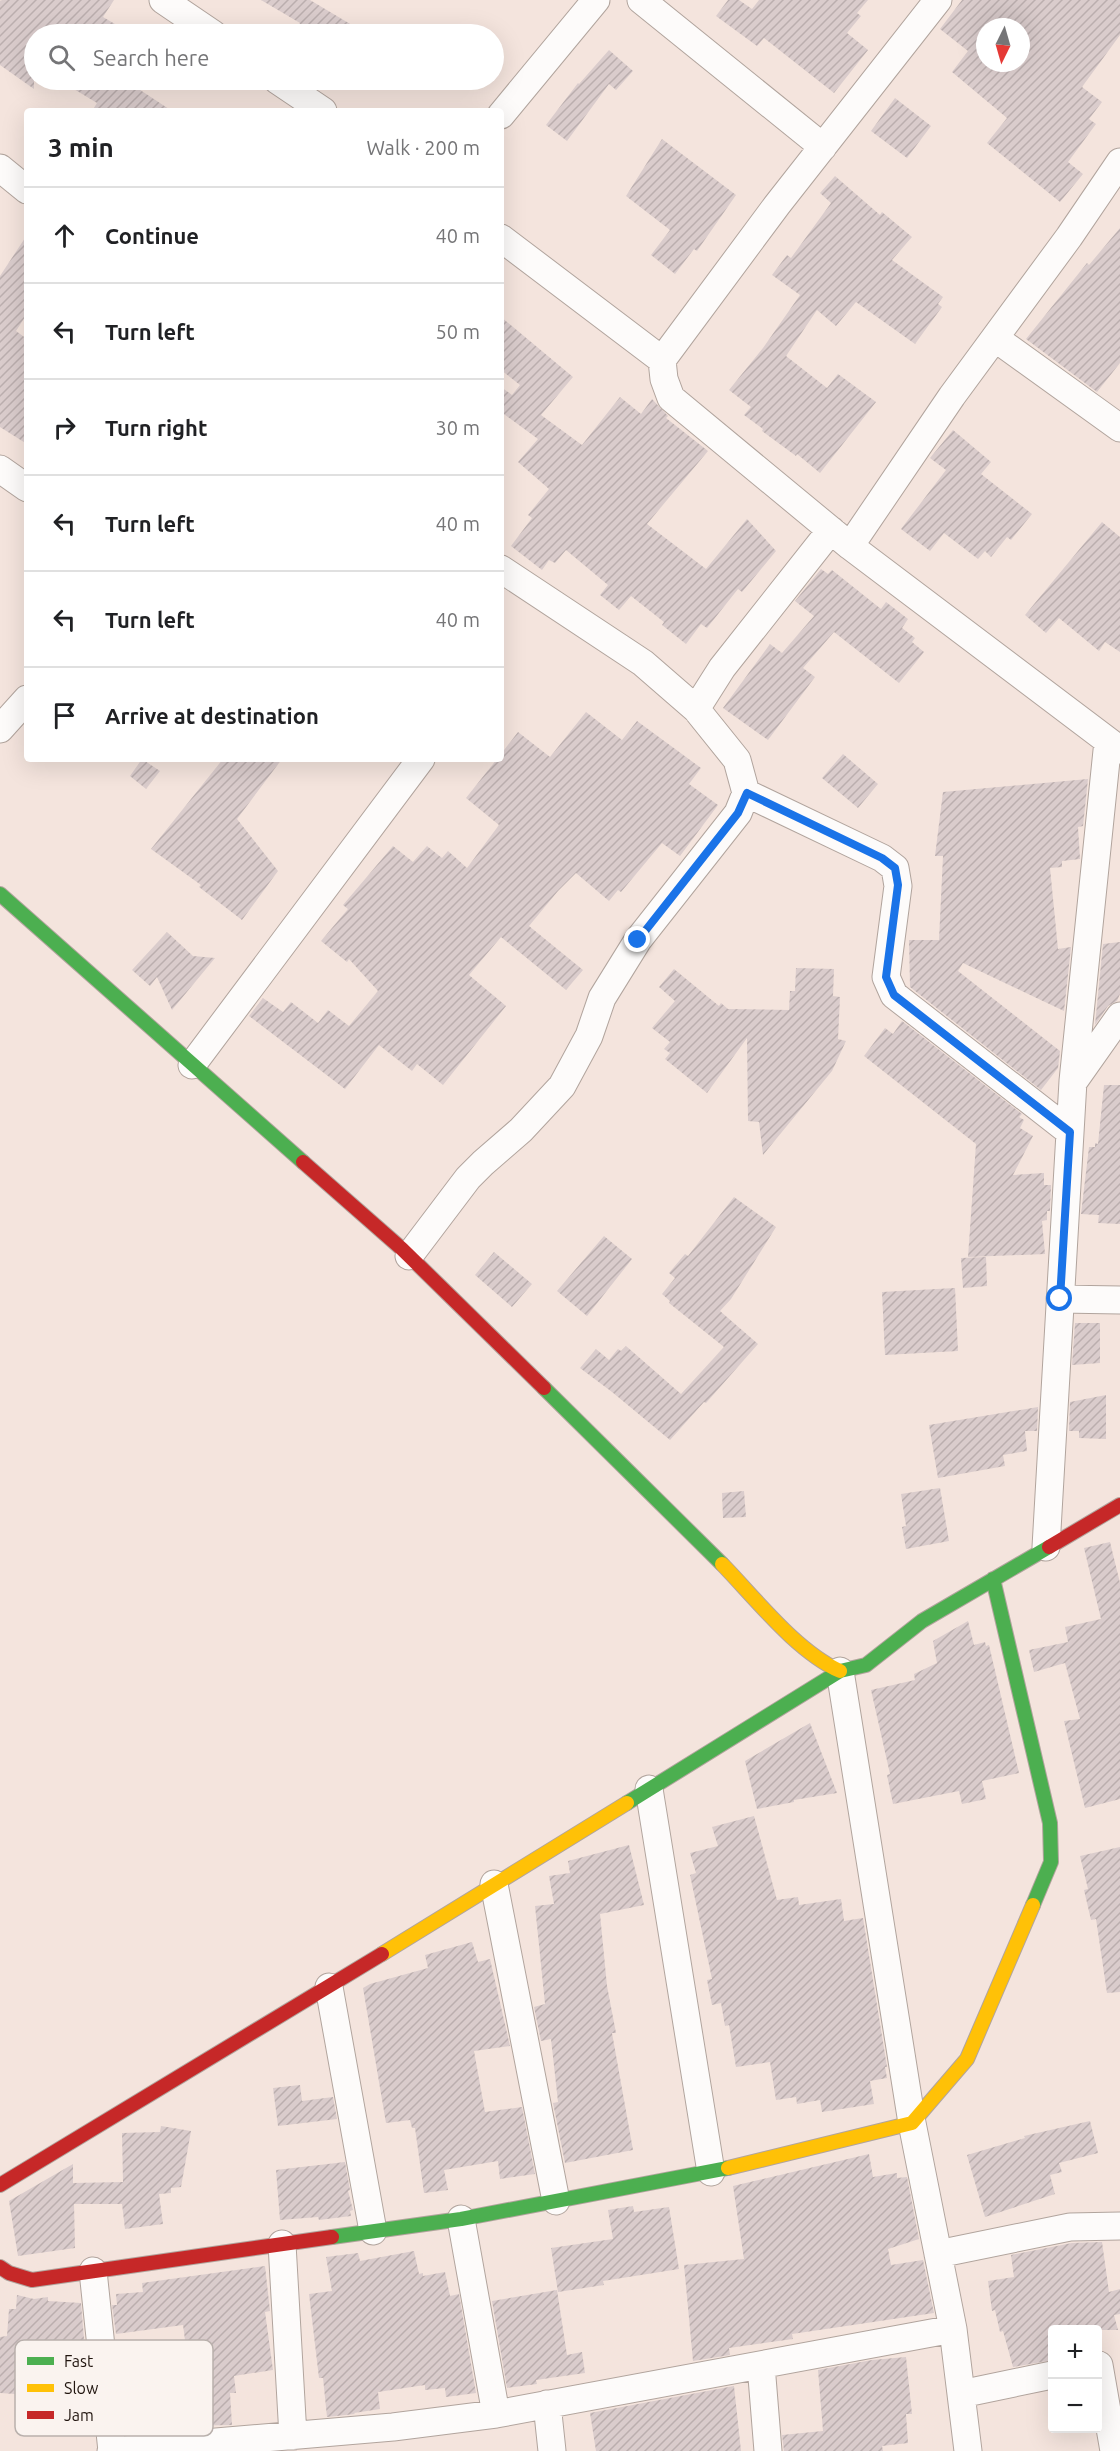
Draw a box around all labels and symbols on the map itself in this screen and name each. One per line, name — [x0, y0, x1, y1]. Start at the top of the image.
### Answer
north arrow — [976, 18, 1030, 72]
route end — [624, 926, 650, 952]
route start — [1046, 1285, 1072, 1311]
legend — [15, 2340, 213, 2436]
text: Fast — [64, 2352, 94, 2370]
text: Slow — [64, 2379, 99, 2397]
text: Jam — [64, 2406, 94, 2424]

